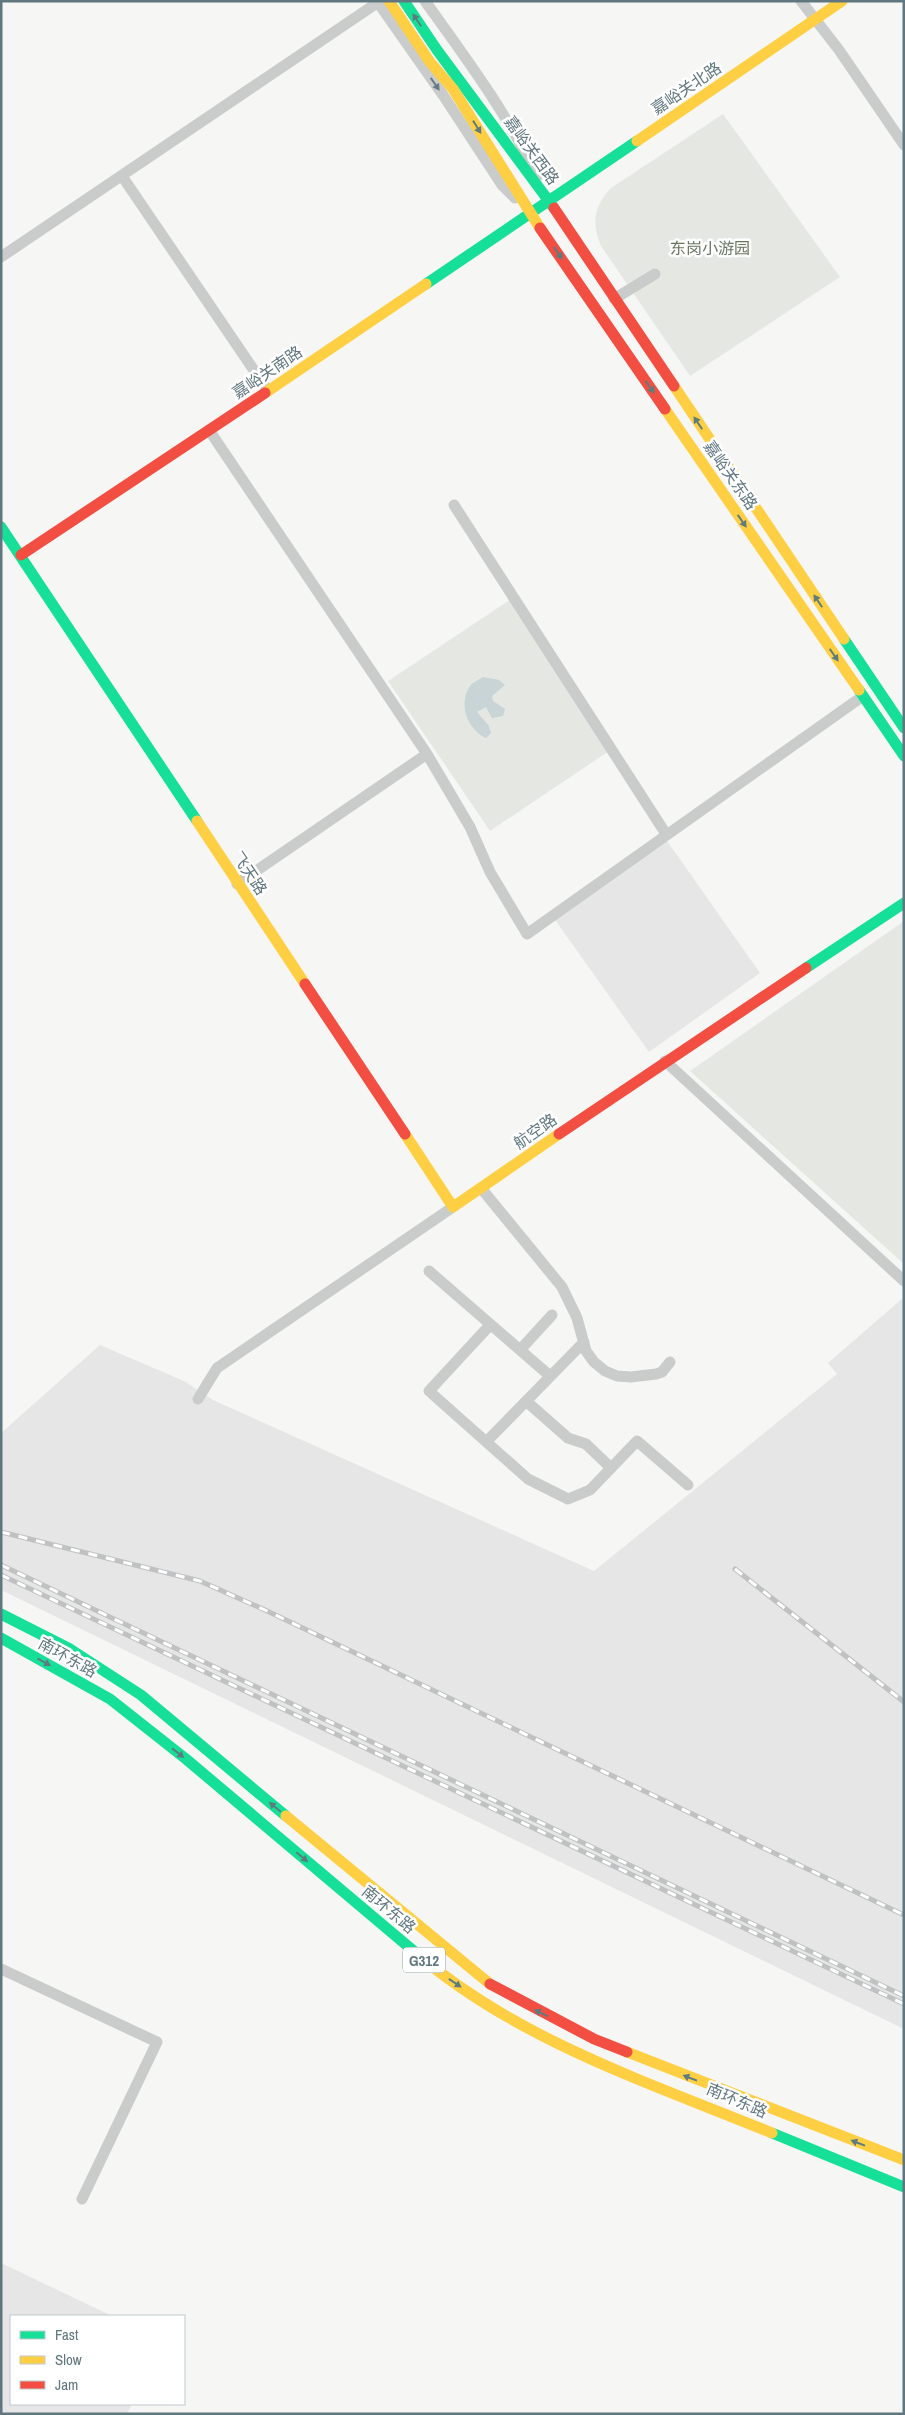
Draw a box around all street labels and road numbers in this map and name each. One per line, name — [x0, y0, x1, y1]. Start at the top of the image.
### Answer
street label: 嘉峪关北路 — [647, 57, 725, 119]
street label: 嘉峪关西路 — [500, 111, 564, 189]
street label: 嘉峪关南路 — [228, 341, 306, 403]
street label: 嘉峪关东路 — [699, 436, 763, 514]
street label: 飞天路 — [227, 847, 273, 899]
street label: 航空路 — [509, 1108, 561, 1154]
street label: 南环东路 — [35, 1632, 101, 1682]
street label: 南环东路 — [357, 1880, 421, 1938]
road number: G312 — [403, 1948, 445, 1972]
street label: 南环东路 — [703, 2077, 771, 2123]

